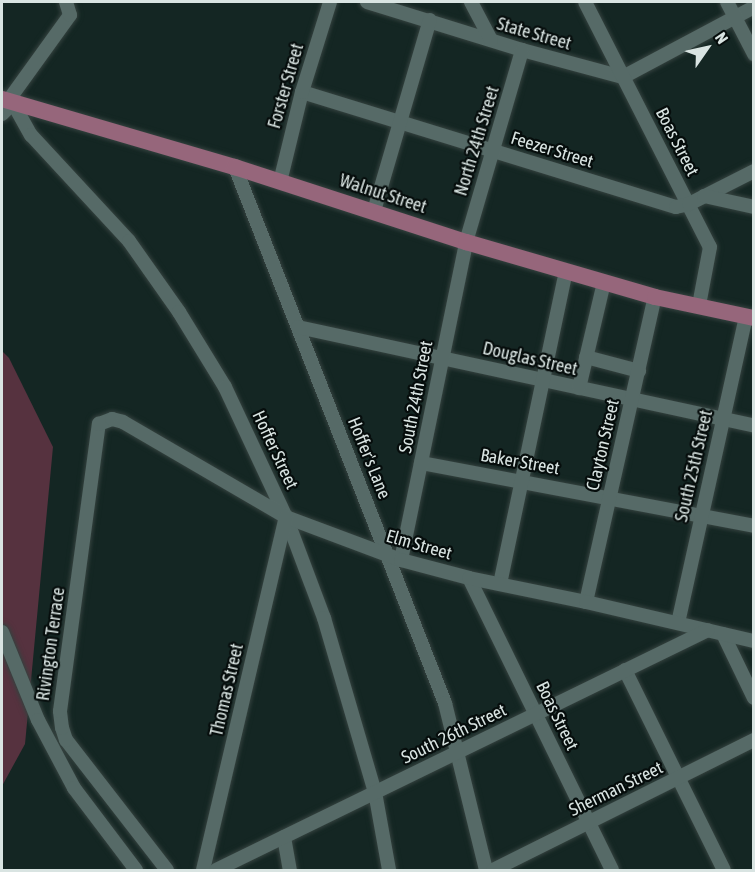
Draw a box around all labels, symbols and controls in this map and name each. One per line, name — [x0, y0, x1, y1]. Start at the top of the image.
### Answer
street label: State Street — [494, 13, 574, 55]
north arrow — [677, 18, 737, 78]
text: N — [712, 29, 732, 47]
street label: Forster Street — [264, 41, 308, 131]
street label: North 24th Street — [450, 84, 504, 198]
street label: Boas Street — [651, 104, 703, 180]
street label: Feezer Street — [508, 127, 596, 173]
street label: Walnut Street — [337, 170, 429, 218]
street label: Douglas Street — [481, 338, 579, 380]
street label: South 24th Street — [395, 339, 437, 455]
street label: Clayton Street — [582, 397, 624, 493]
street label: Hoffer Street — [247, 407, 303, 493]
street label: South 25th Street — [671, 408, 717, 524]
street label: Hoffer's Lane — [343, 414, 395, 502]
street label: Baker Street — [479, 444, 561, 480]
street label: Elm Street — [384, 525, 454, 565]
street label: Rivington Terrace — [32, 586, 70, 702]
street label: Thomas Street — [206, 642, 248, 738]
street label: Boas Street — [531, 678, 583, 754]
street label: South 26th Street — [398, 699, 510, 769]
street label: Sherman Street — [566, 757, 666, 821]

